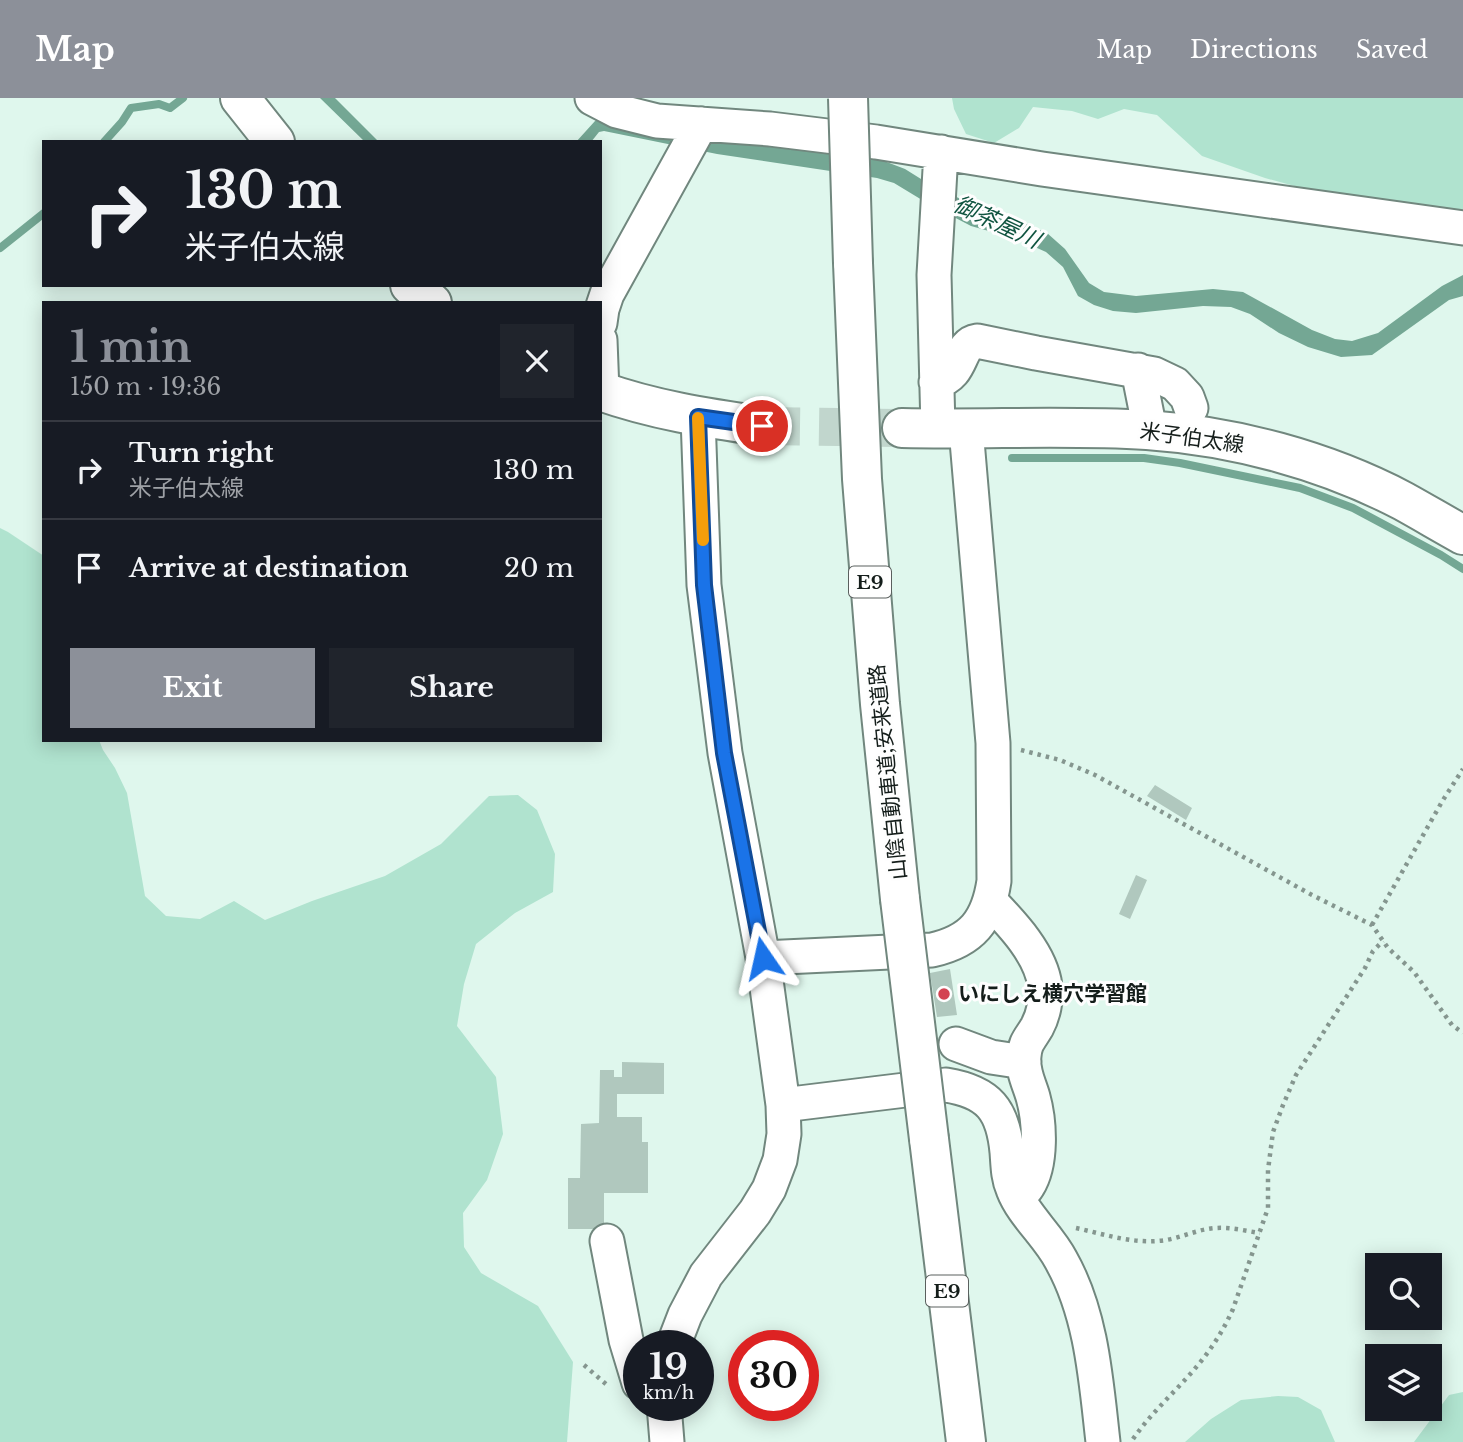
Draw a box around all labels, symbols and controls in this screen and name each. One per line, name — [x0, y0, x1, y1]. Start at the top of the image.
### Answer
text: Map — [35, 29, 115, 70]
text: Map — [1096, 35, 1152, 64]
text: Directions — [1190, 35, 1318, 64]
text: Saved — [1356, 35, 1428, 64]
text: 130 m — [185, 160, 342, 221]
icon: right — [70, 168, 161, 259]
water label: 御茶屋川 — [949, 190, 1047, 255]
text: 米子伯太線 — [185, 227, 345, 267]
text: 1 min — [70, 321, 192, 373]
button: close — [500, 324, 574, 398]
text: 150 m · 19:36 — [70, 373, 221, 401]
pin — [732, 396, 792, 456]
icon: arrive — [743, 407, 781, 445]
street label: 米子伯太線 — [1138, 418, 1246, 458]
text: Turn right — [129, 437, 274, 469]
icon: right — [70, 451, 108, 489]
text: 130 m — [492, 454, 574, 486]
text: 米子伯太線 — [129, 474, 244, 502]
icon: arrive — [70, 549, 108, 587]
text: Arrive at destination — [129, 552, 409, 584]
text: 20 m — [504, 552, 574, 584]
road number: E9 — [849, 566, 891, 597]
button: Exit — [70, 648, 315, 728]
button: Share — [329, 648, 574, 728]
street label: 山陰自動車道;安来道路 — [864, 663, 912, 881]
position arrow — [726, 921, 800, 995]
place label: いにしえ横穴学習館 — [958, 981, 1147, 1007]
marker: いにしえ横穴学習館 — [936, 986, 952, 1002]
map controls — [1365, 1253, 1442, 1421]
button: search — [1365, 1253, 1442, 1330]
road number: E9 — [926, 1275, 968, 1306]
speed limit sign: 30 — [728, 1330, 819, 1421]
button: layers — [1365, 1344, 1442, 1421]
text: 19 — [649, 1345, 688, 1388]
text: km/h — [643, 1382, 694, 1404]

